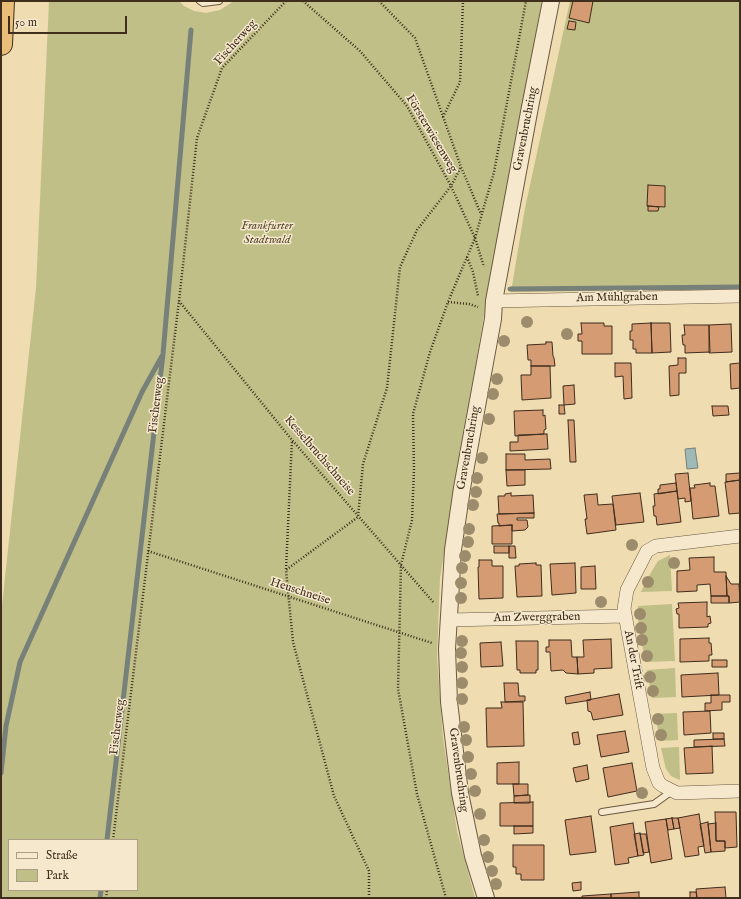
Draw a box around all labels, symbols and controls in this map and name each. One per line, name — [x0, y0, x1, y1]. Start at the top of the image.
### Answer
scale bar — [10, 8, 129, 34]
text: 50 m — [15, 15, 37, 30]
street label: Fischerweg — [212, 17, 260, 69]
street label: Gravenbruchring — [511, 86, 541, 172]
street label: Försterwiesenweg — [402, 92, 460, 176]
park label: Frankfurter Stadtwald — [241, 220, 293, 248]
street label: Am Mühlgraben — [576, 290, 658, 306]
street label: Fischerweg — [146, 376, 168, 434]
street label: Gravenbruchring — [455, 405, 483, 491]
street label: Kesselbruchschneise — [281, 413, 357, 499]
street label: Heuschneise — [268, 576, 332, 608]
street label: Am Zwerggraben — [493, 610, 581, 626]
street label: An der Trift — [620, 629, 646, 691]
street label: Fischerweg — [107, 698, 129, 756]
street label: Gravenbruchring — [445, 727, 471, 813]
legend — [8, 839, 138, 891]
text: Straße — [46, 848, 78, 863]
text: Park — [46, 868, 69, 883]

